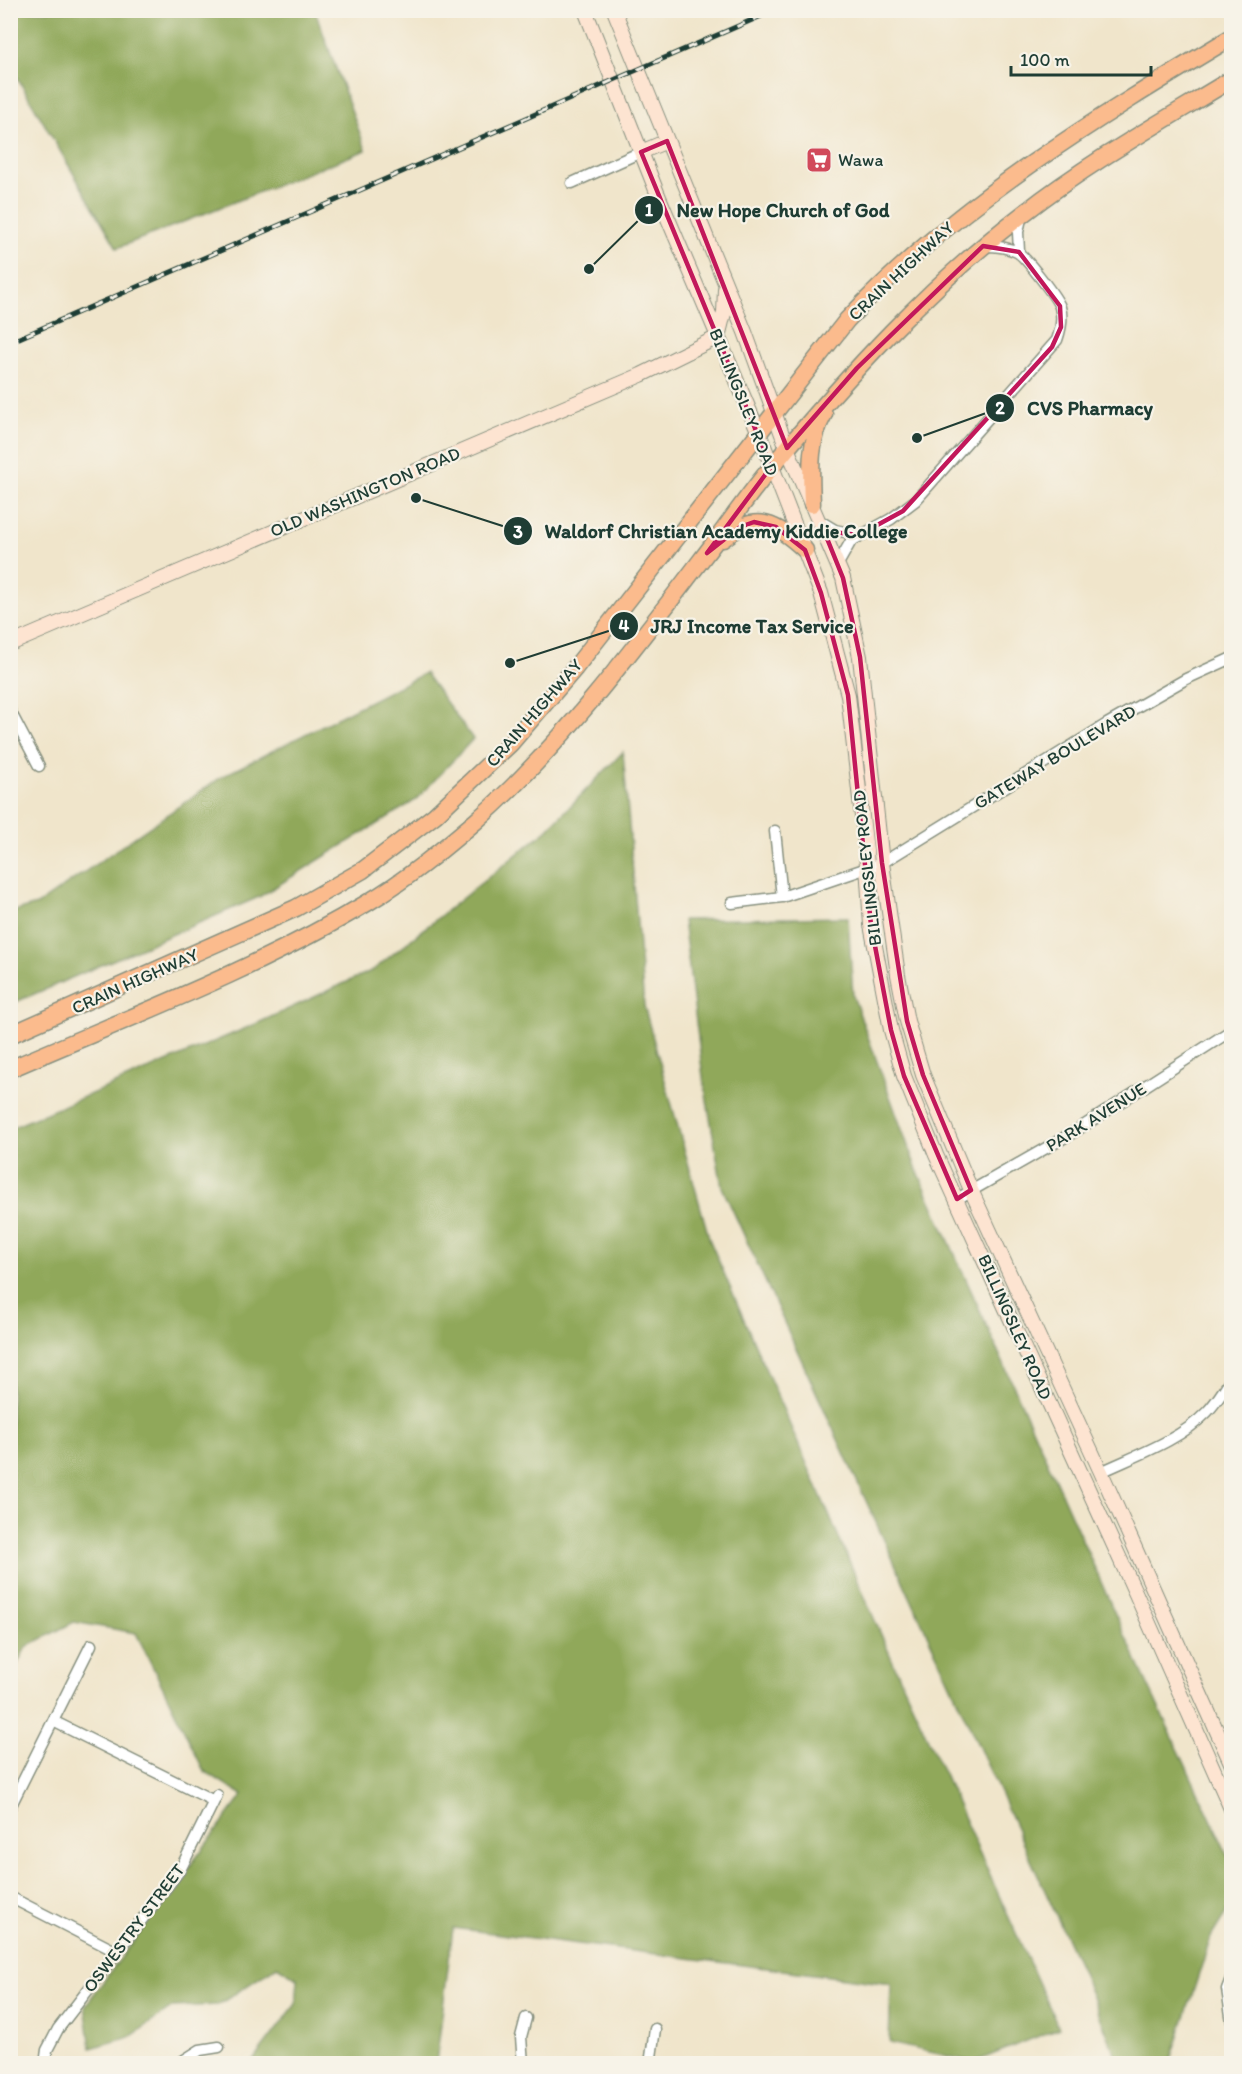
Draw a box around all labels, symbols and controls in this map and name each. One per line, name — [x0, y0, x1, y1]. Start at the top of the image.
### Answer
scale bar — [1011, 39, 1150, 77]
text: 100 m — [1020, 49, 1070, 71]
supermarket icon: Wawa — [804, 145, 834, 175]
place label: Wawa — [838, 149, 883, 171]
callout: New Hope Church of God — [634, 191, 902, 229]
text: New Hope Church of God — [677, 198, 890, 223]
text: 1 — [645, 199, 654, 221]
street label: CRAIN HIGHWAY — [844, 216, 959, 325]
street label: BILLINGSLEY ROAD — [704, 325, 784, 479]
callout: CVS Pharmacy — [985, 389, 1165, 427]
text: CVS Pharmacy — [1027, 396, 1154, 421]
text: 2 — [995, 397, 1005, 419]
street label: OLD WASHINGTON ROAD — [267, 442, 463, 542]
callout: Waldorf Christian Academy Kiddie College — [503, 512, 920, 550]
text: Waldorf Christian Academy Kiddie College — [545, 519, 908, 544]
text: 3 — [513, 521, 523, 543]
callout: JRJ Income Tax Service — [609, 607, 865, 645]
text: JRJ Income Tax Service — [649, 614, 854, 638]
text: 4 — [619, 615, 630, 637]
street label: CRAIN HIGHWAY — [481, 654, 587, 772]
street label: GATEWAY BOULEVARD — [970, 700, 1140, 814]
street label: BILLINGSLEY ROAD — [848, 789, 886, 947]
street label: CRAIN HIGHWAY — [68, 943, 202, 1019]
street label: PARK AVENUE — [1042, 1077, 1150, 1157]
street label: BILLINGSLEY ROAD — [973, 1251, 1057, 1403]
street label: OSWESTRY STREET — [78, 1859, 190, 1997]

